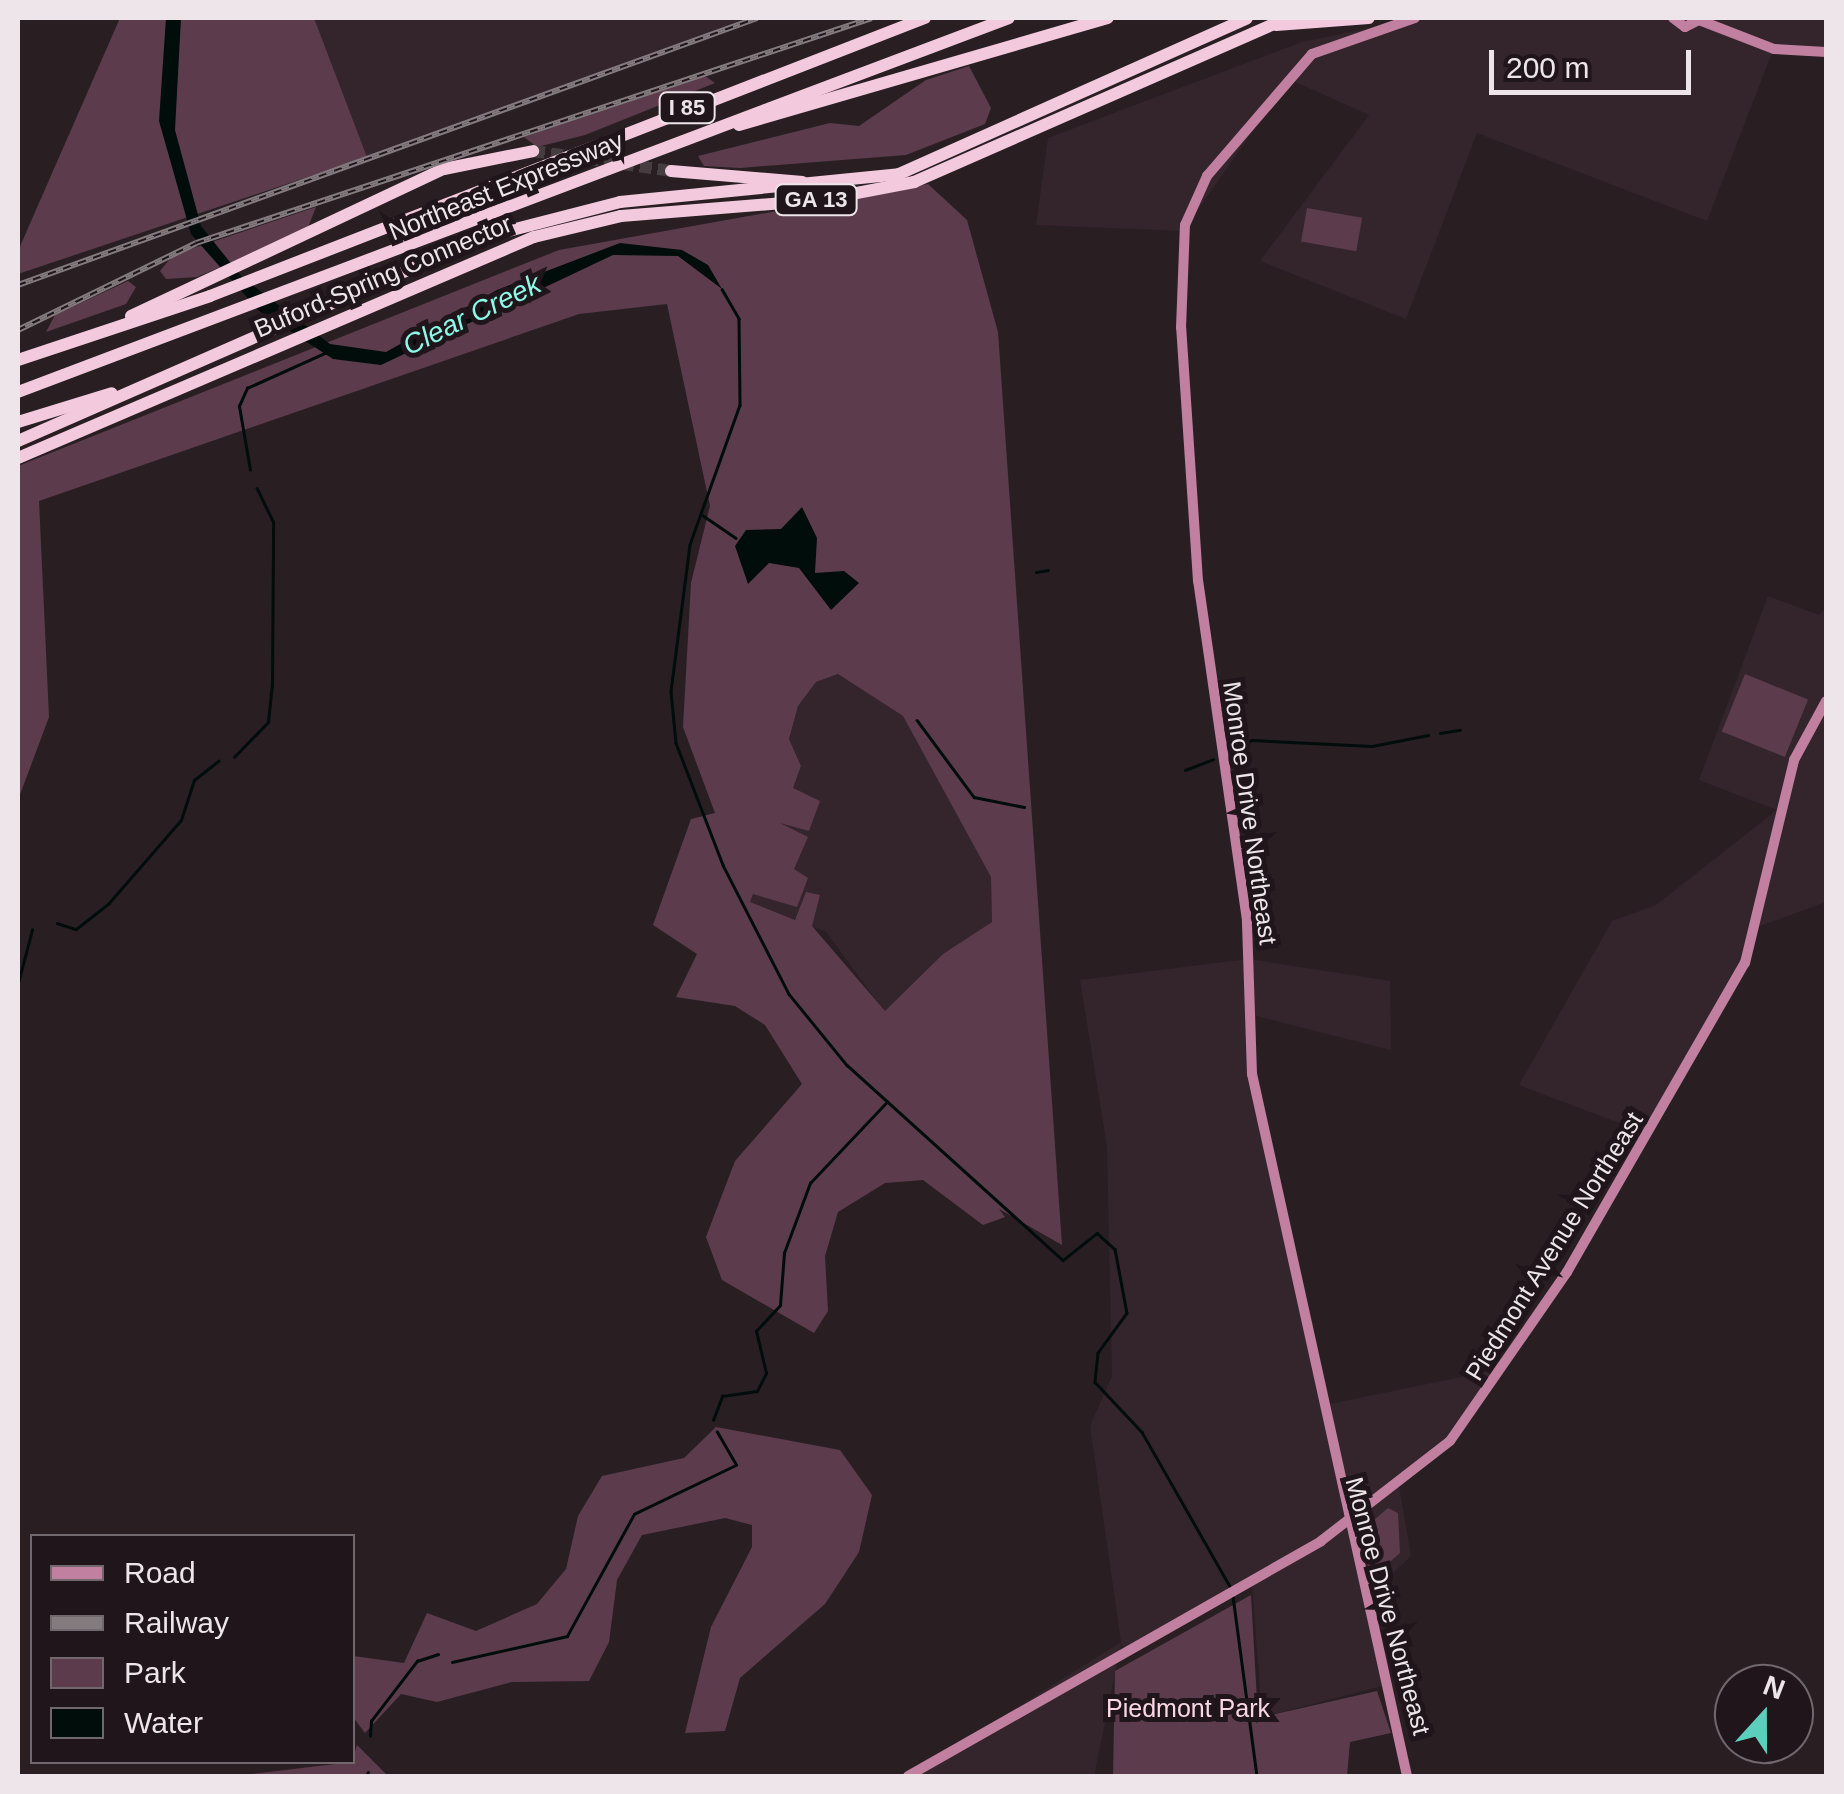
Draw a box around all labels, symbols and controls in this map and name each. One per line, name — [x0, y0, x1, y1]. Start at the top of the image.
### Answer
scale bar — [1494, 30, 1696, 92]
text: 200 m — [1506, 51, 1589, 84]
road number: I 85 — [657, 91, 717, 125]
street label: Northeast Expressway — [384, 125, 628, 247]
road number: GA 13 — [774, 183, 858, 217]
street label: Buford-Spring Connector — [250, 208, 516, 344]
water label: Clear Creek — [398, 267, 546, 363]
street label: Monroe Drive Northeast — [1217, 680, 1283, 946]
street label: Piedmont Avenue Northeast — [1459, 1106, 1649, 1386]
street label: Monroe Drive Northeast — [1339, 1474, 1437, 1738]
legend — [30, 1534, 355, 1764]
text: Road — [124, 1556, 196, 1589]
text: Railway — [124, 1606, 229, 1639]
text: Park — [124, 1656, 186, 1689]
north arrow — [1714, 1664, 1814, 1764]
text: N — [1759, 1669, 1789, 1705]
park label: Piedmont Park — [1106, 1693, 1270, 1723]
text: Water — [124, 1706, 203, 1739]

